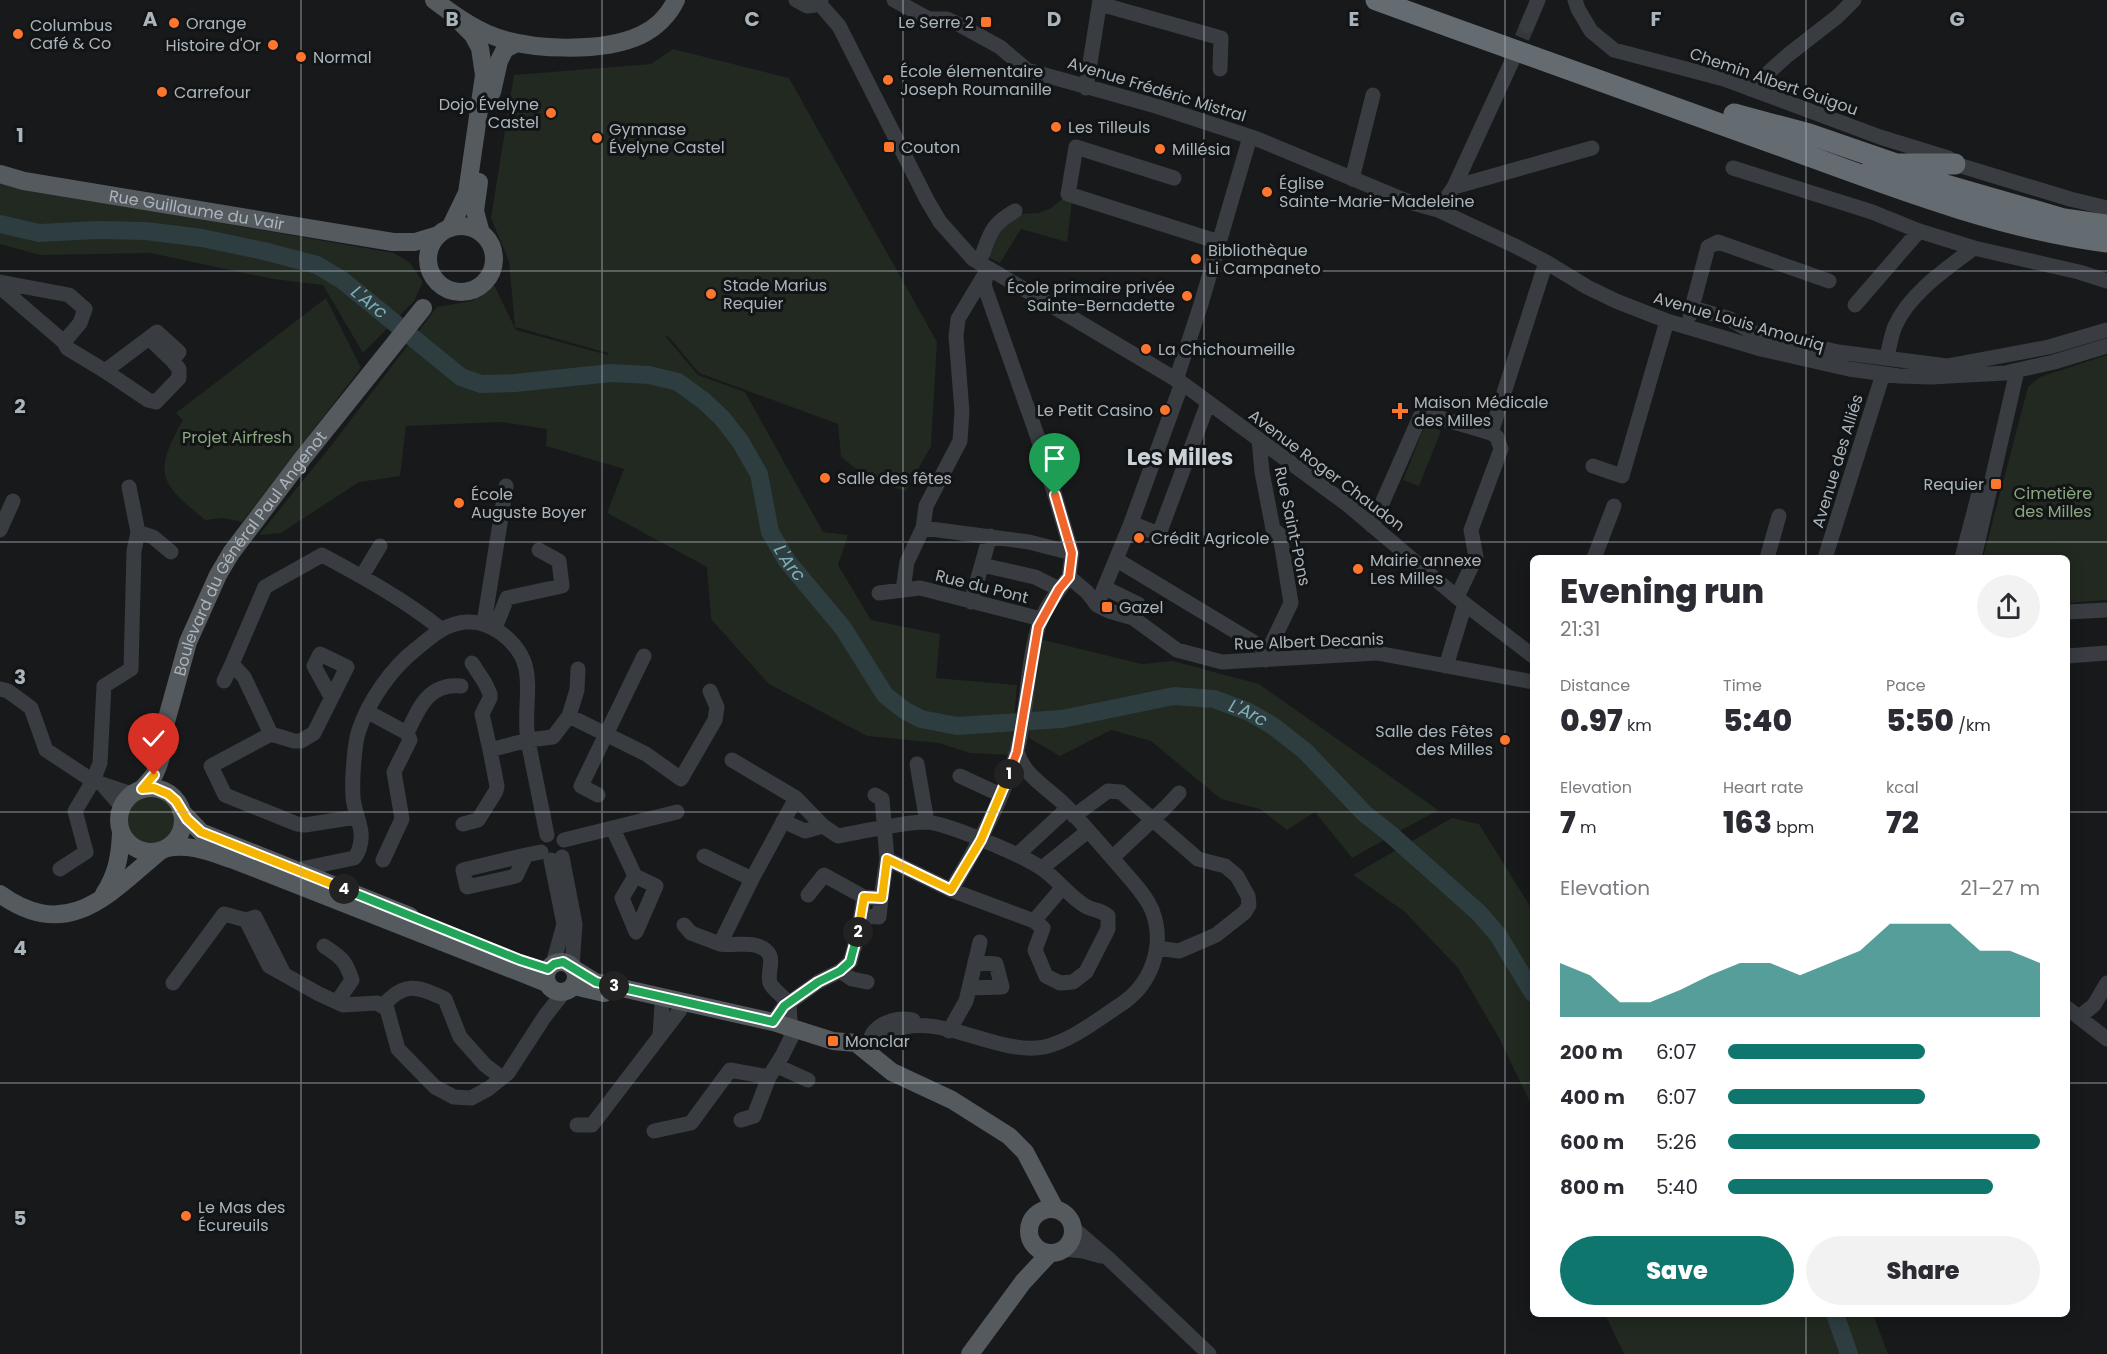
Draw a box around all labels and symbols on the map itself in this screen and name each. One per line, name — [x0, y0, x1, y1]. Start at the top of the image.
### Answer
text: A — [143, 5, 158, 33]
text: B — [445, 5, 459, 33]
text: C — [744, 5, 760, 33]
text: D — [1047, 5, 1061, 33]
text: E — [1349, 5, 1359, 33]
text: F — [1651, 5, 1662, 33]
text: G — [1949, 5, 1965, 33]
place label: Le Serre 2 — [898, 11, 974, 34]
place label: Orange — [186, 12, 246, 35]
place label: Columbus Café & Co — [30, 14, 113, 55]
marker: Le Serre 2 — [979, 15, 993, 29]
marker: Orange — [167, 16, 181, 30]
marker: Columbus Café & Co — [11, 27, 25, 41]
place label: Histoire d'Or — [166, 34, 261, 57]
marker: Histoire d'Or — [266, 38, 280, 52]
street label: Chemin Albert Guigou — [1686, 42, 1861, 121]
place label: Normal — [313, 46, 372, 69]
marker: Normal — [294, 50, 308, 64]
street label: Avenue Frédéric Mistral — [1065, 51, 1249, 128]
place label: École élementaire Joseph Roumanille — [900, 60, 1052, 101]
marker: École élementaire Joseph Roumanille — [881, 73, 895, 87]
place label: Carrefour — [174, 81, 251, 104]
marker: Carrefour — [155, 85, 169, 99]
place label: Dojo Évelyne Castel — [439, 93, 539, 134]
marker: Dojo Évelyne Castel — [544, 106, 558, 120]
place label: Les Tilleuls — [1068, 116, 1150, 139]
place label: Gymnase Évelyne Castel — [609, 118, 725, 159]
marker: Les Tilleuls — [1049, 120, 1063, 134]
text: 1 — [16, 121, 24, 149]
marker: Gymnase Évelyne Castel — [590, 131, 604, 145]
place label: Couton — [901, 136, 960, 159]
place label: Millésia — [1172, 138, 1231, 161]
marker: Couton — [882, 140, 896, 154]
marker: Millésia — [1153, 142, 1167, 156]
place label: Église Sainte-Marie-Madeleine — [1279, 172, 1475, 213]
street label: Rue Guillaume du Vair — [107, 184, 286, 236]
marker: Église Sainte-Marie-Madeleine — [1260, 185, 1274, 199]
place label: Bibliothèque Li Campaneto — [1208, 239, 1321, 280]
marker: Bibliothèque Li Campaneto — [1189, 252, 1203, 266]
place label: Stade Marius Requier — [723, 274, 827, 315]
place label: École primaire privée Sainte-Bernadette — [1007, 276, 1175, 317]
water label: L'Arc — [346, 279, 393, 324]
street label: Avenue Louis Amouriq — [1651, 286, 1827, 357]
marker: Stade Marius Requier — [704, 287, 718, 301]
marker: École primaire privée Sainte-Bernadette — [1180, 289, 1194, 303]
place label: La Chichoumeille — [1158, 338, 1295, 361]
marker: La Chichoumeille — [1139, 342, 1153, 356]
place label: Maison Médicale des Milles — [1414, 391, 1549, 432]
text: 2 — [14, 392, 26, 420]
street label: Avenue des Alliés — [1806, 392, 1869, 531]
place label: Le Petit Casino — [1037, 399, 1153, 422]
marker: Maison Médicale des Milles — [1391, 402, 1409, 420]
marker: Le Petit Casino — [1158, 403, 1172, 417]
street label: Avenue Roger Chaudon — [1244, 404, 1410, 537]
street label: Boulevard du Général Paul Angenot — [168, 426, 332, 679]
park label: Projet Airfresh — [182, 426, 292, 449]
pin — [1029, 433, 1080, 495]
district label: Les Milles — [1127, 442, 1233, 473]
street label: Rue Saint-Pons — [1269, 464, 1316, 588]
place label: Salle des fêtes — [837, 467, 952, 490]
marker: Salle des fêtes — [818, 471, 832, 485]
place label: Requier — [1923, 473, 1984, 496]
marker: Requier — [1989, 477, 2003, 491]
park label: Cimetière des Milles — [2014, 482, 2092, 523]
place label: École Auguste Boyer — [471, 483, 586, 524]
marker: École Auguste Boyer — [452, 496, 466, 510]
place label: Crédit Agricole — [1151, 527, 1269, 550]
marker: Crédit Agricole — [1132, 531, 1146, 545]
water label: L'Arc — [768, 540, 812, 587]
place label: Mairie annexe Les Milles — [1370, 549, 1482, 590]
marker: Mairie annexe Les Milles — [1351, 562, 1365, 576]
street label: Rue du Pont — [933, 564, 1031, 609]
place label: Gazel — [1119, 596, 1163, 619]
marker: Gazel — [1100, 600, 1114, 614]
street label: Rue Albert Decanis — [1234, 627, 1384, 656]
text: 3 — [14, 663, 26, 691]
water label: L'Arc — [1225, 693, 1273, 732]
pin — [128, 713, 179, 775]
place label: Salle des Fêtes des Milles — [1375, 720, 1493, 761]
marker: Salle des Fêtes des Milles — [1498, 733, 1512, 747]
pin: 1 — [994, 759, 1024, 789]
pin: 4 — [329, 874, 359, 904]
pin: 2 — [843, 917, 873, 947]
text: 4 — [13, 934, 27, 962]
pin: 3 — [599, 971, 629, 1001]
place label: Monclar — [845, 1030, 910, 1053]
marker: Monclar — [826, 1034, 840, 1048]
place label: Le Mas des Écureuils — [198, 1196, 285, 1237]
text: 5 — [14, 1204, 27, 1232]
marker: Le Mas des Écureuils — [179, 1209, 193, 1223]

